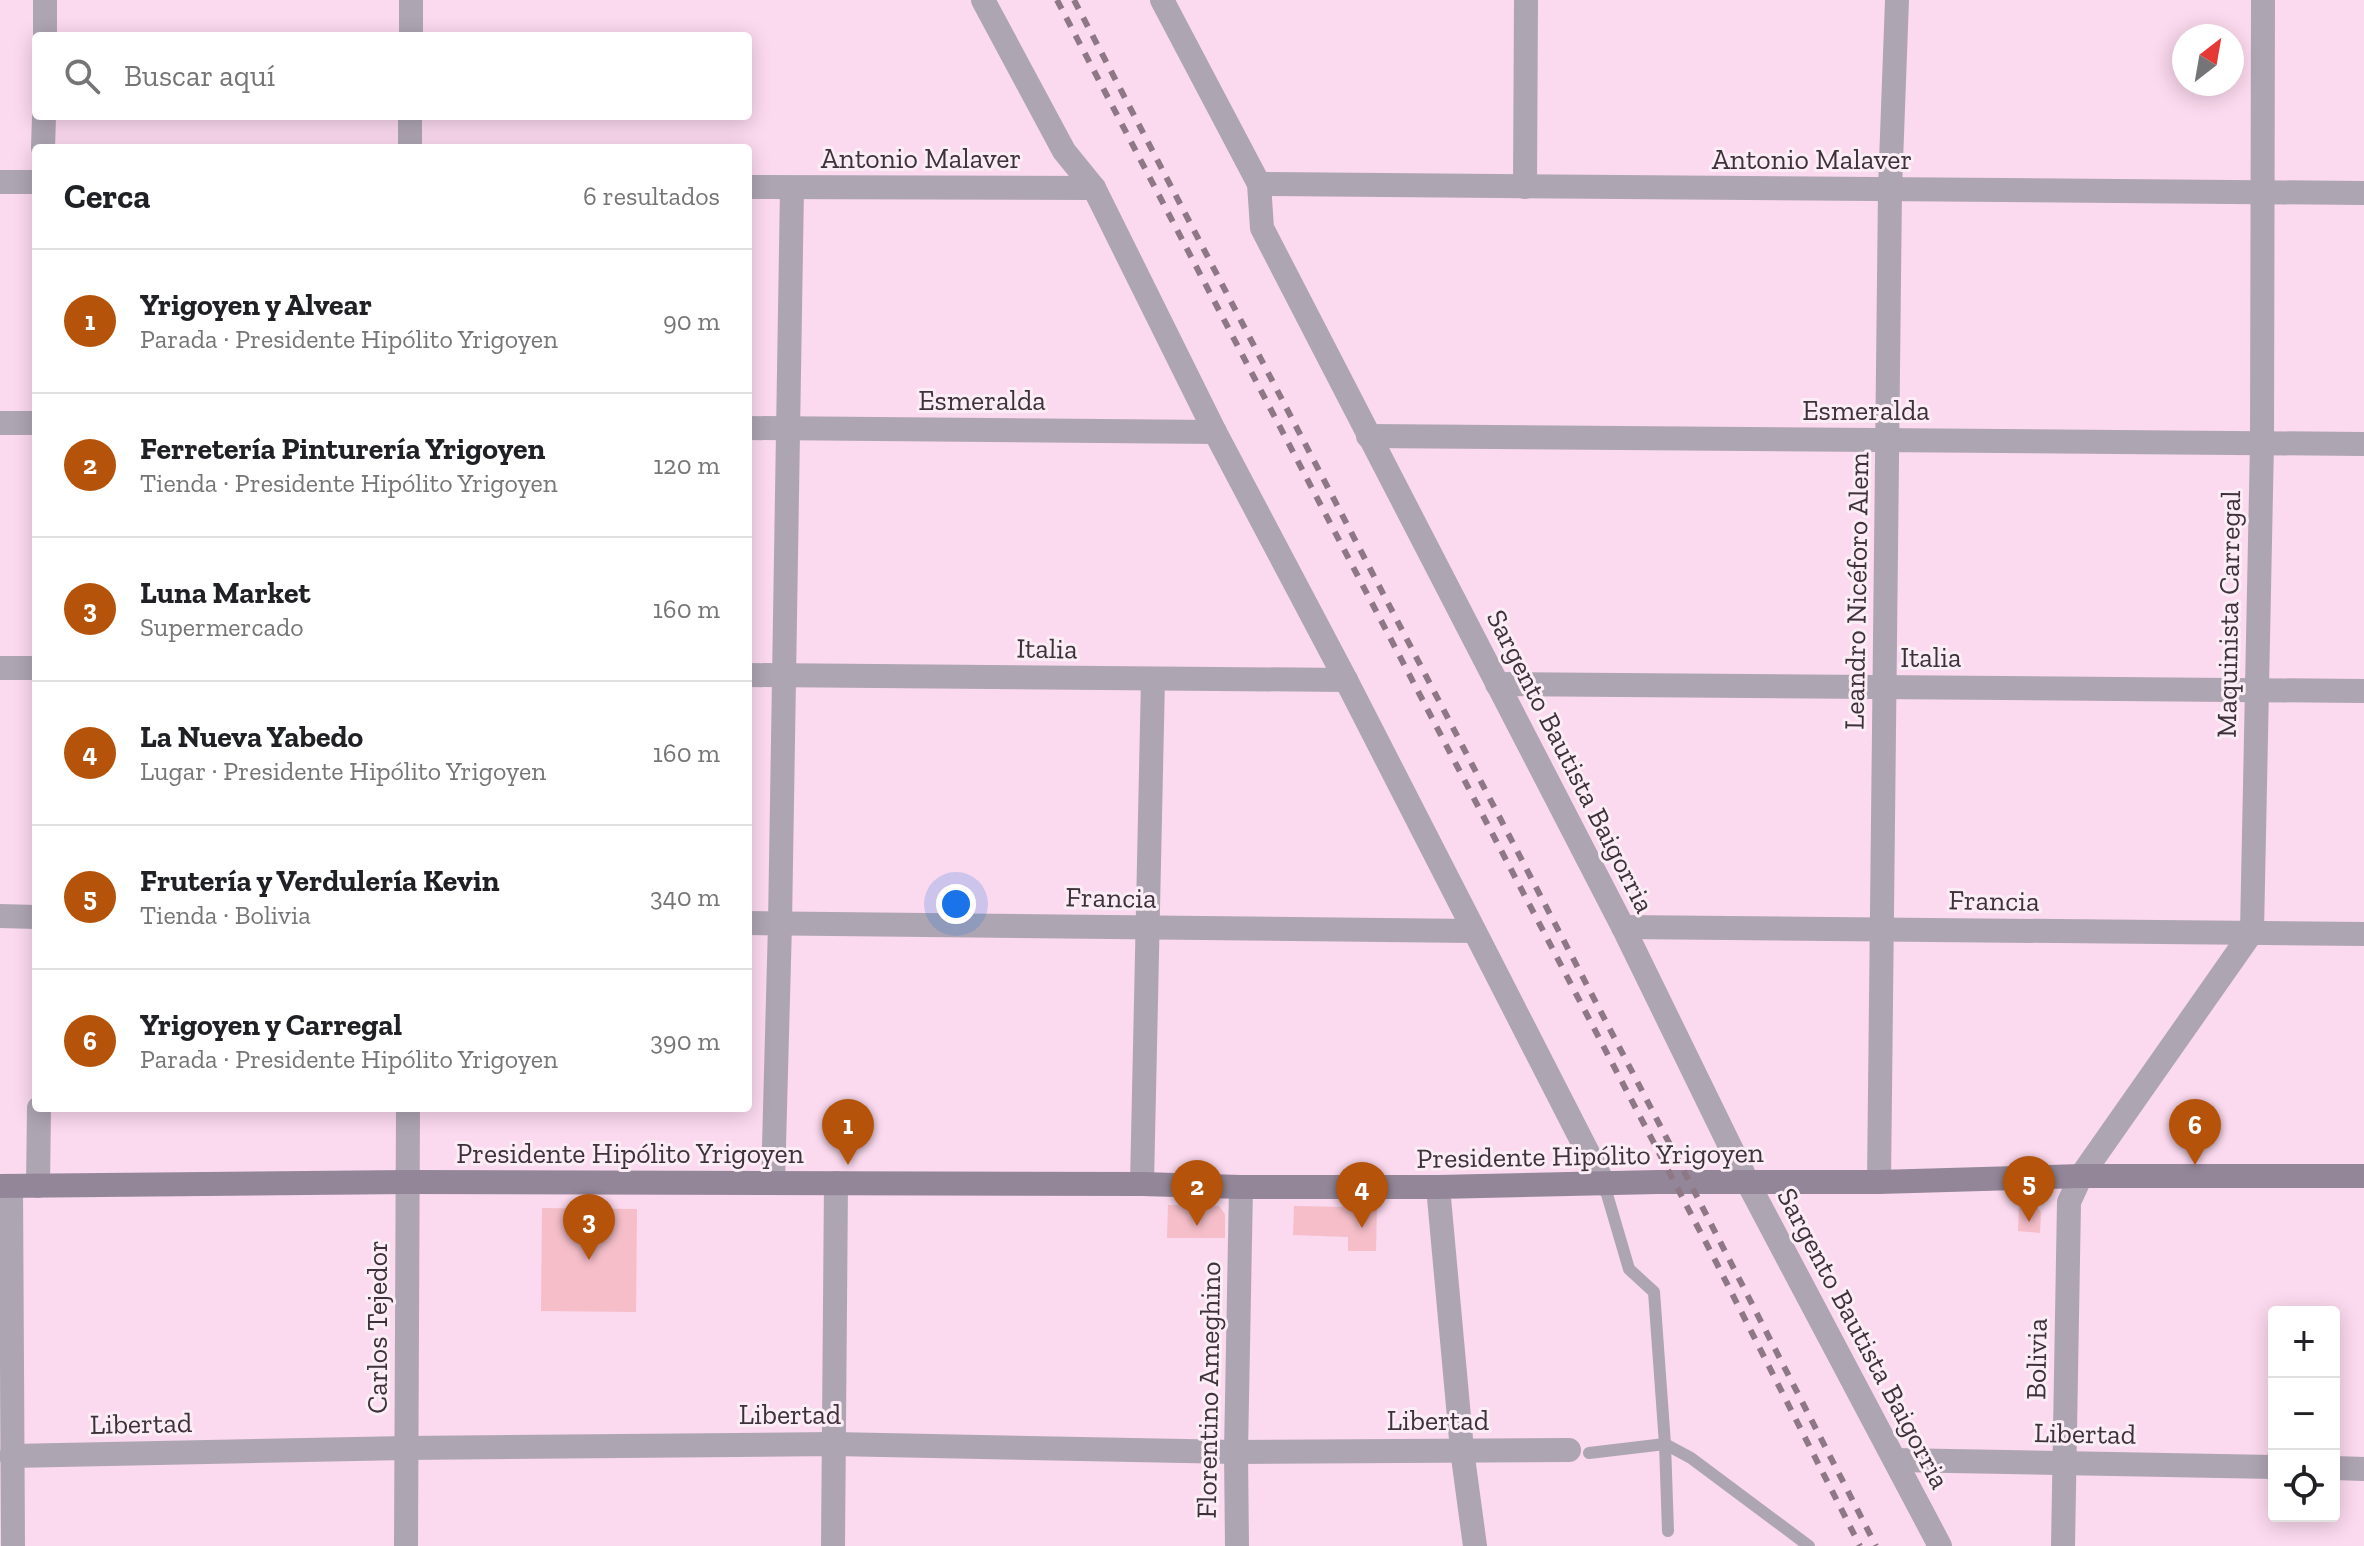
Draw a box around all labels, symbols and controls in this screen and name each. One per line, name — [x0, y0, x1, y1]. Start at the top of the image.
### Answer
north arrow — [2172, 24, 2244, 96]
search box — [32, 32, 752, 120]
icon: search — [60, 54, 104, 98]
text: Buscar aquí — [124, 58, 275, 94]
street label: Antonio Malaver — [821, 142, 1021, 175]
street label: Antonio Malaver — [1712, 143, 1912, 176]
text: Cerca — [64, 176, 151, 217]
text: 6 resultados — [583, 180, 720, 212]
text: Yrigoyen y Alvear — [140, 287, 372, 323]
text: 1 — [85, 305, 95, 337]
text: 90 m — [663, 305, 720, 337]
text: Parada · Presidente Hipólito Yrigoyen — [140, 323, 558, 355]
street label: Esmeralda — [918, 384, 1046, 417]
street label: Esmeralda — [1802, 394, 1930, 427]
text: Ferretería Pinturería Yrigoyen — [140, 431, 545, 467]
text: 2 — [83, 449, 97, 481]
text: 120 m — [653, 449, 720, 481]
street label: Leandro Nicéforo Alem — [1838, 452, 1875, 730]
text: Tienda · Presidente Hipólito Yrigoyen — [140, 467, 558, 499]
street label: Maquinista Carregal — [2210, 490, 2247, 738]
text: Luna Market — [140, 575, 310, 611]
text: 3 — [83, 593, 97, 625]
text: 160 m — [653, 593, 720, 625]
street label: Sargento Bautista Baigorria — [1480, 604, 1662, 919]
text: Supermercado — [140, 611, 304, 643]
street label: Italia — [1016, 631, 1078, 666]
street label: Italia — [1900, 641, 1962, 674]
text: La Nueva Yabedo — [140, 719, 363, 755]
text: 4 — [83, 737, 97, 769]
text: 160 m — [653, 737, 720, 769]
text: Lugar · Presidente Hipólito Yrigoyen — [140, 755, 546, 787]
text: Frutería y Verdulería Kevin — [140, 863, 500, 899]
street label: Francia — [1065, 880, 1157, 915]
text: 5 — [83, 881, 97, 913]
text: 340 m — [650, 881, 720, 913]
street label: Francia — [1948, 883, 2040, 918]
your location — [936, 884, 976, 924]
text: Tienda · Bolivia — [140, 899, 311, 931]
text: Yrigoyen y Carregal — [140, 1007, 402, 1043]
text: 6 — [83, 1025, 97, 1057]
text: 390 m — [650, 1025, 720, 1057]
text: Parada · Presidente Hipólito Yrigoyen — [140, 1043, 558, 1075]
pin: 1 — [822, 1099, 874, 1165]
pin: 6 — [2169, 1099, 2221, 1165]
street label: Presidente Hipólito Yrigoyen — [1416, 1136, 1764, 1175]
street label: Presidente Hipólito Yrigoyen — [456, 1137, 804, 1170]
pin: 5 — [2003, 1156, 2055, 1222]
pin: 2 — [1171, 1160, 1223, 1226]
pin: 4 — [1336, 1162, 1388, 1228]
street label: Sargento Bautista Baigorria — [1770, 1182, 1957, 1495]
pin: 3 — [563, 1194, 615, 1260]
street label: Carlos Tejedor — [361, 1240, 394, 1414]
street label: Florentino Ameghino — [1190, 1261, 1227, 1519]
map controls — [2268, 1306, 2340, 1522]
button: + — [2268, 1306, 2340, 1378]
street label: Bolivia — [2019, 1317, 2054, 1400]
button: − — [2268, 1378, 2340, 1450]
street label: Libertad — [739, 1398, 841, 1431]
street label: Libertad — [1387, 1404, 1489, 1437]
street label: Libertad — [90, 1406, 192, 1441]
street label: Libertad — [2034, 1416, 2136, 1451]
button: locate — [2268, 1450, 2340, 1522]

